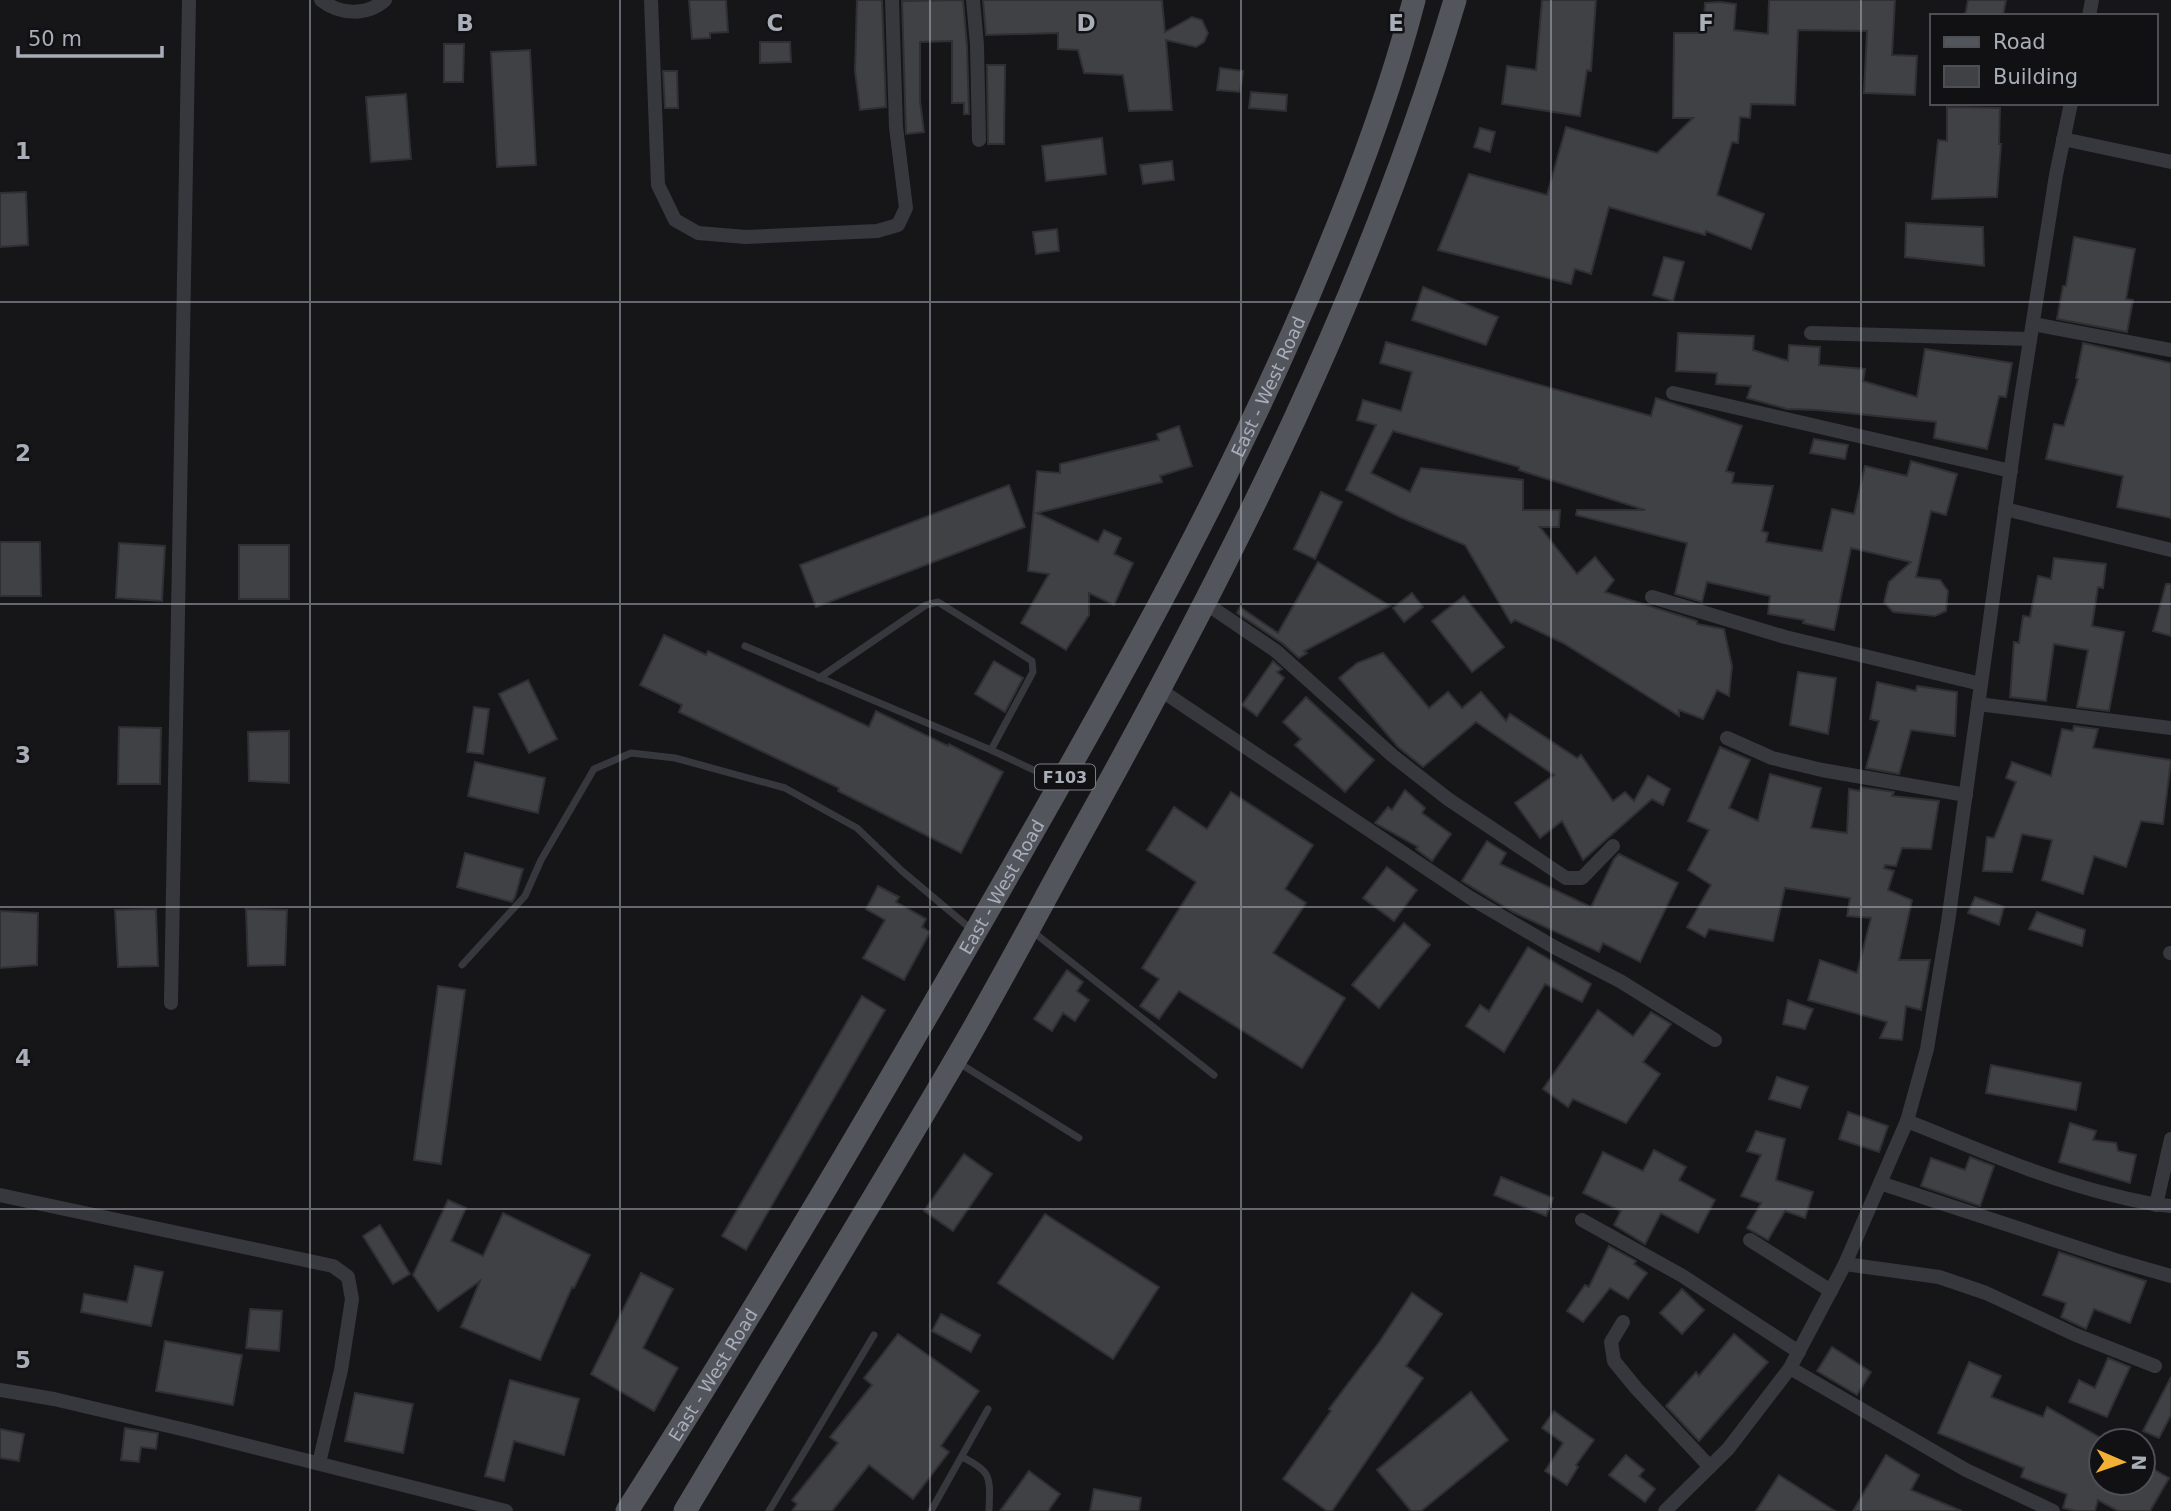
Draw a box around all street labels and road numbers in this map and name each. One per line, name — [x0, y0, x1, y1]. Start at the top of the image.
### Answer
street label: East - West Road — [1226, 313, 1309, 460]
road number: F103 — [1035, 764, 1095, 790]
street label: East - West Road — [954, 816, 1048, 958]
street label: East - West Road — [664, 1304, 761, 1445]

